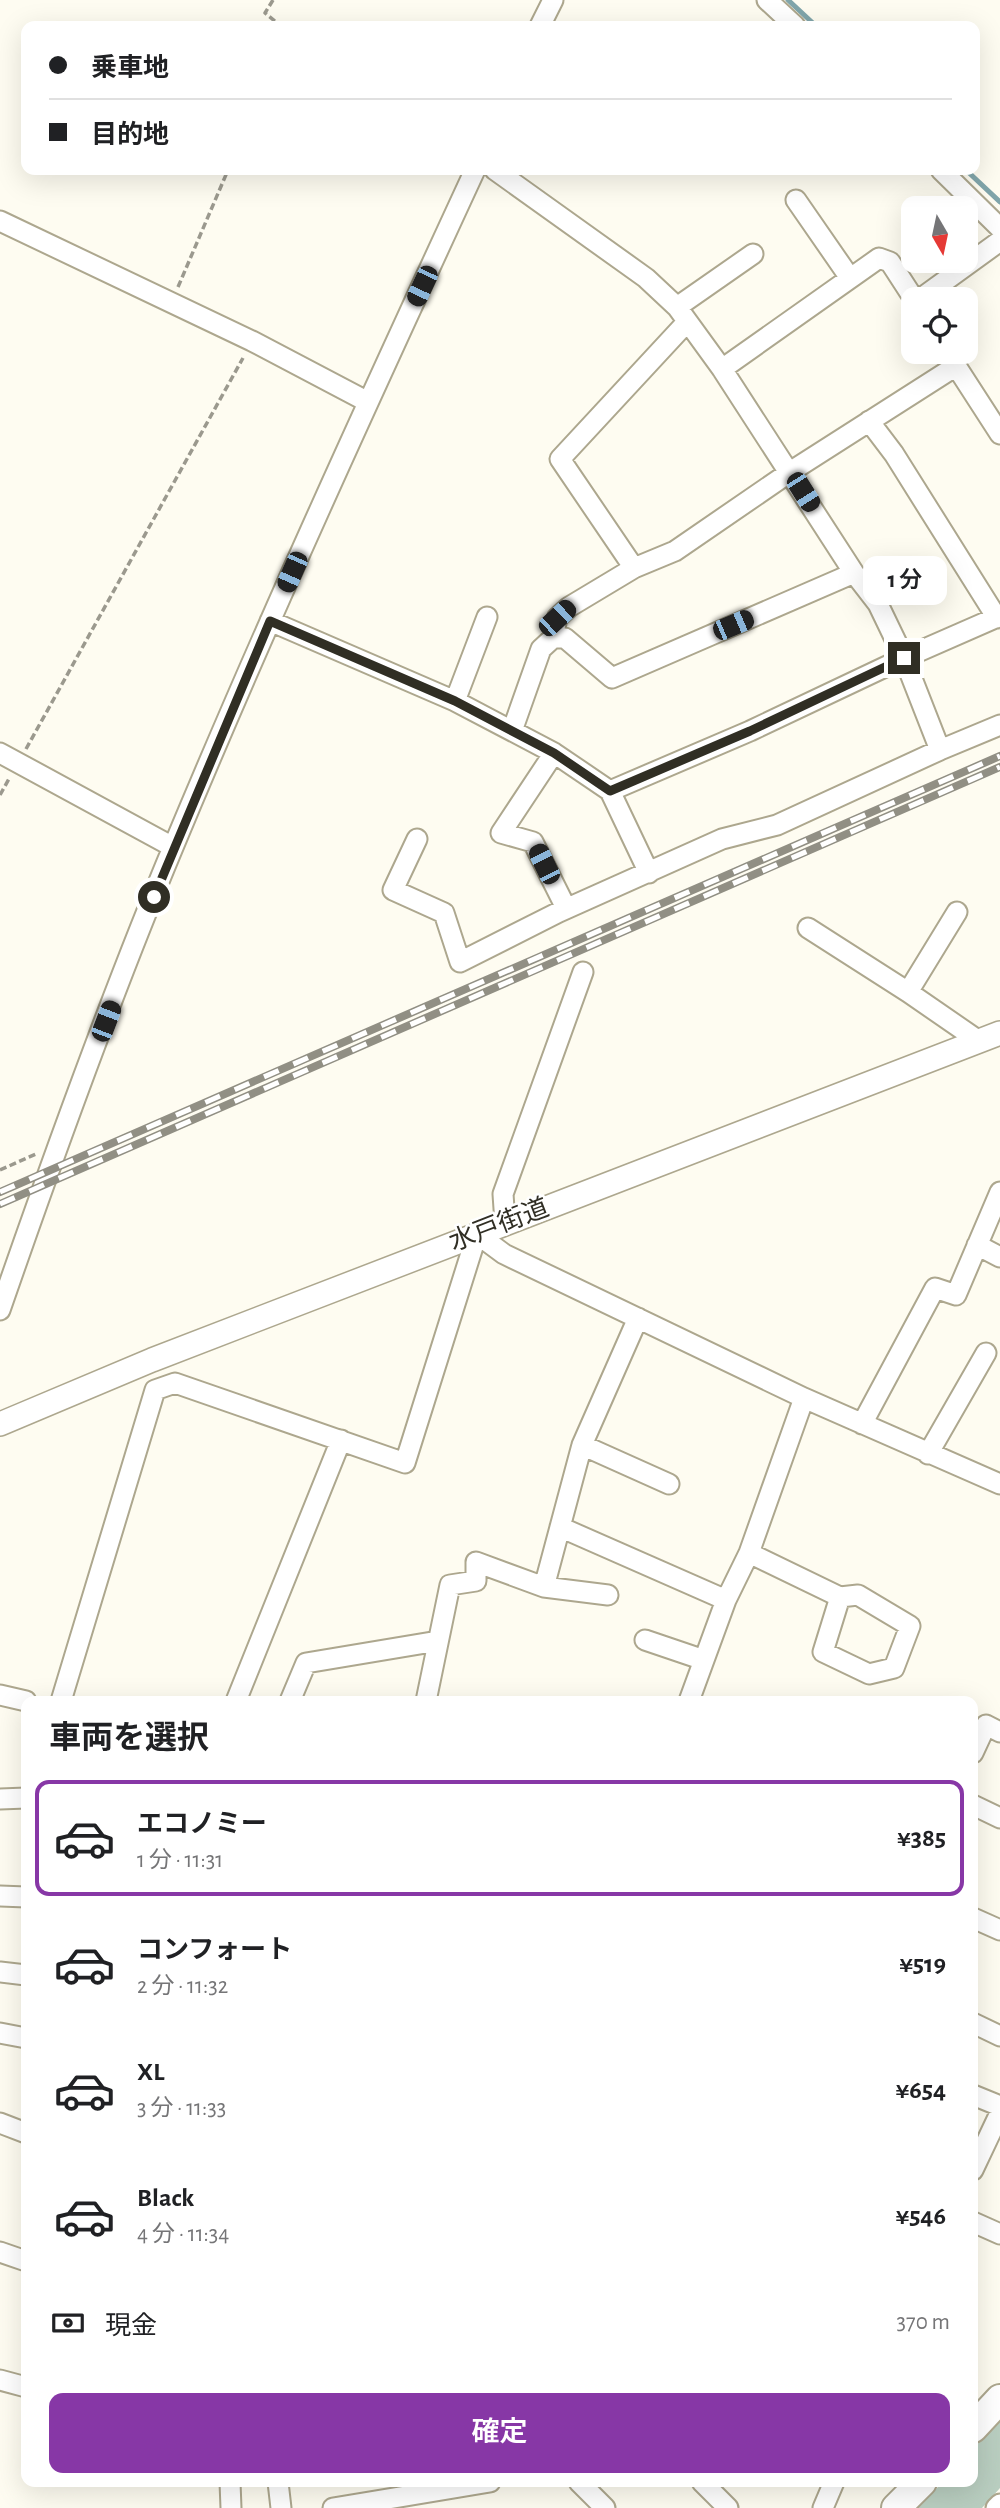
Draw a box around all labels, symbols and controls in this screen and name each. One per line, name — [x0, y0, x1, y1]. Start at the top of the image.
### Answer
text: 乗車地 — [91, 55, 169, 81]
text: 目的地 — [91, 122, 169, 148]
north arrow — [901, 196, 978, 273]
map controls — [901, 196, 978, 364]
car — [404, 263, 441, 309]
button: locate — [901, 287, 978, 364]
car — [783, 469, 824, 515]
car — [274, 549, 311, 595]
callout: 1 分 — [862, 556, 946, 606]
text: 1 分 — [888, 569, 922, 592]
car — [535, 596, 580, 640]
car — [710, 607, 757, 643]
route end — [888, 642, 920, 674]
car — [526, 841, 563, 887]
route start — [138, 881, 170, 913]
car — [89, 998, 124, 1044]
street label: 水戸街道 — [445, 1193, 552, 1256]
text: 車両を選択 — [49, 1722, 209, 1754]
icon: car — [53, 1807, 116, 1870]
text: エコノミー — [137, 1811, 267, 1837]
text: ¥385 — [897, 1825, 946, 1851]
text: 1 分 · 11:31 — [137, 1849, 223, 1872]
icon: car — [53, 1933, 116, 1996]
text: コンフォート — [137, 1937, 292, 1963]
text: ¥519 — [899, 1951, 946, 1977]
text: 2 分 · 11:32 — [137, 1975, 228, 1998]
icon: car — [53, 2059, 116, 2122]
text: XL — [137, 2059, 164, 2085]
text: ¥654 — [895, 2077, 946, 2103]
text: 3 分 · 11:33 — [137, 2097, 226, 2120]
icon: car — [53, 2185, 116, 2248]
text: Black — [137, 2185, 194, 2211]
text: ¥546 — [895, 2203, 946, 2229]
text: 4 分 · 11:34 — [137, 2223, 229, 2246]
icon: cash — [49, 2304, 87, 2342]
text: 370 m — [897, 2311, 950, 2334]
text: 現金 — [105, 2313, 157, 2339]
button: 確定 — [49, 2393, 950, 2473]

